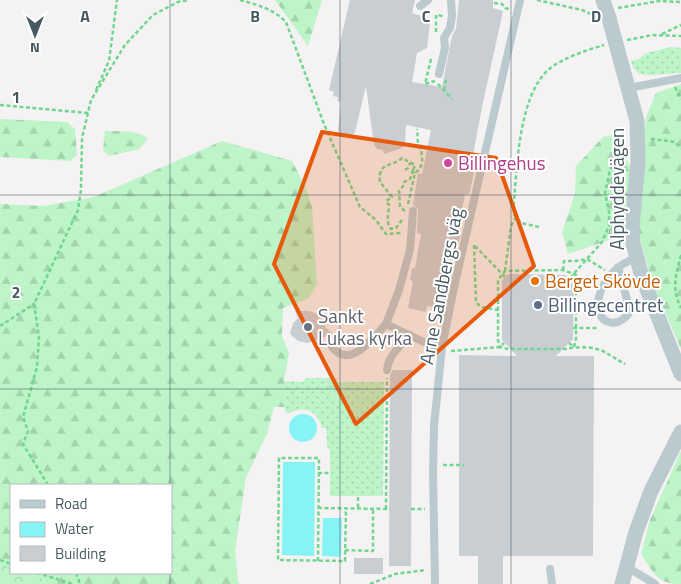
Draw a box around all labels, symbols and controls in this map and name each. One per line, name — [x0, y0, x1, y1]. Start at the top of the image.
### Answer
text: A — [80, 4, 90, 28]
text: B — [250, 4, 260, 28]
text: C — [422, 4, 431, 28]
text: D — [591, 4, 601, 28]
north arrow — [10, 10, 60, 60]
text: N — [30, 38, 40, 59]
text: 1 — [12, 85, 20, 109]
street label: Alphyddevägen — [602, 128, 631, 250]
place label: Billingehus — [458, 148, 546, 177]
marker: Billingehus — [442, 157, 454, 169]
street label: Arne Sandbergs väg — [411, 205, 470, 367]
place label: Berget Skövde — [545, 266, 661, 295]
marker: Berget Skövde — [529, 275, 541, 287]
text: 2 — [12, 280, 20, 304]
place label: Billingecentret — [548, 290, 664, 319]
marker: Billingecentret — [532, 299, 544, 311]
place label: Sankt Lukas kyrka — [318, 301, 413, 352]
marker: Sankt Lukas kyrka — [302, 321, 314, 333]
legend — [10, 484, 172, 574]
text: Road — [55, 492, 87, 515]
text: Water — [55, 517, 94, 540]
text: Building — [55, 542, 106, 565]

